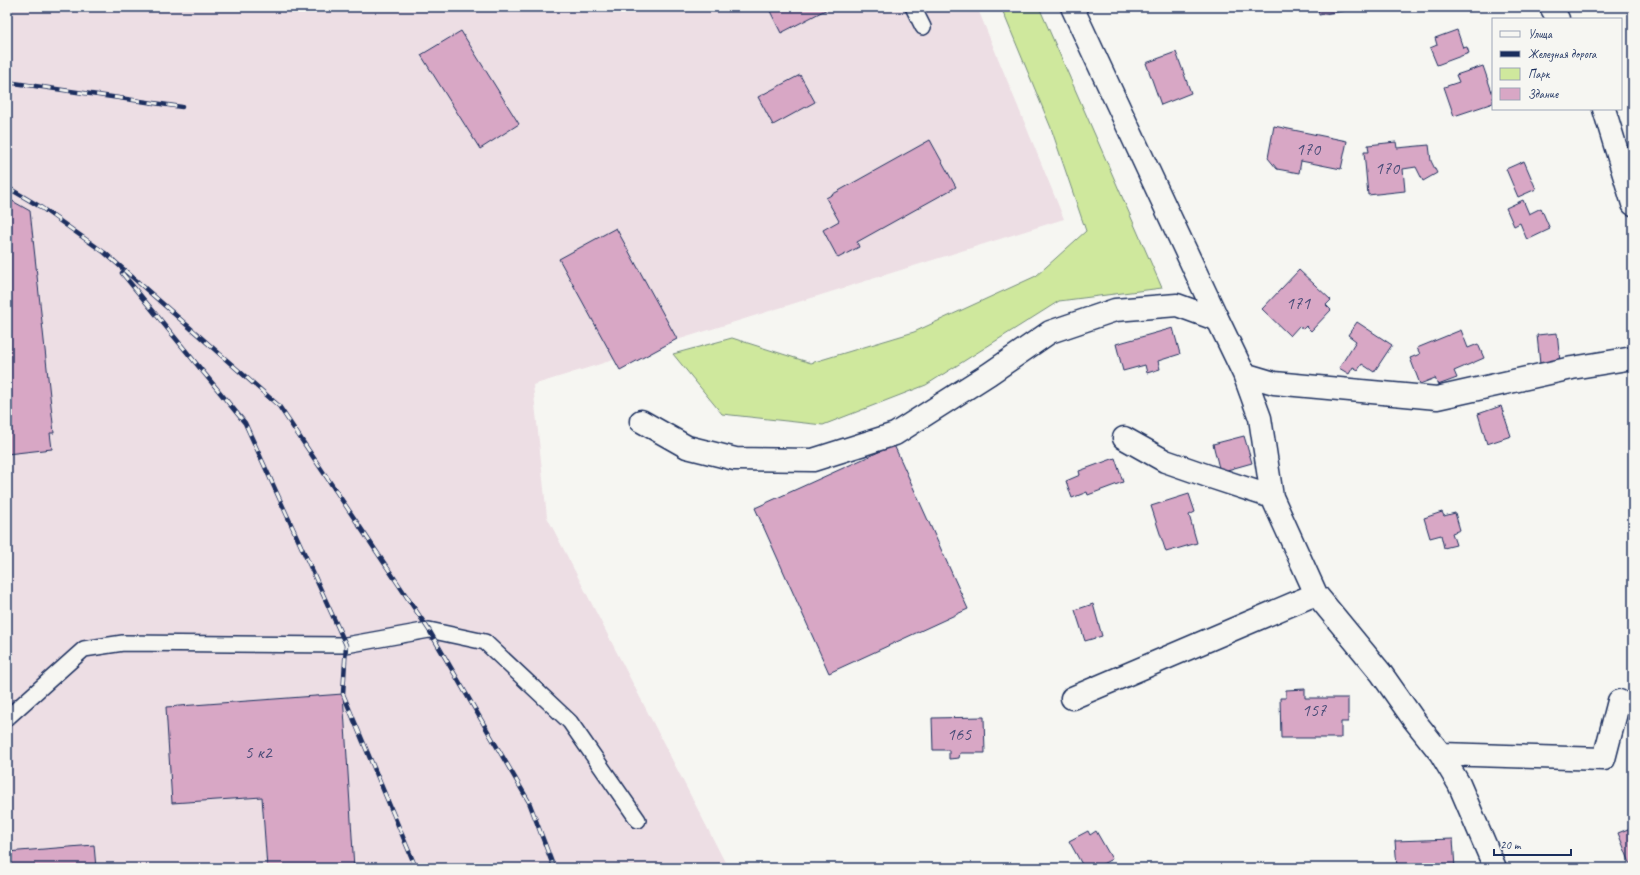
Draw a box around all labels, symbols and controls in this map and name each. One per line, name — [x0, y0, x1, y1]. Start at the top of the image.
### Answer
legend — [1492, 18, 1622, 110]
text: Улица — [1528, 26, 1553, 42]
text: Железная дорога — [1528, 46, 1597, 62]
text: Парк — [1528, 66, 1551, 82]
text: Здание — [1528, 86, 1559, 102]
house number: 170 — [1296, 138, 1322, 160]
house number: 170 — [1375, 157, 1401, 179]
house number: 171 — [1286, 292, 1311, 314]
house number: 157 — [1302, 699, 1327, 721]
house number: 165 — [947, 723, 972, 745]
house number: 5 к2 — [244, 741, 273, 763]
scale bar — [1494, 831, 1571, 857]
text: 20 m — [1500, 837, 1522, 853]

